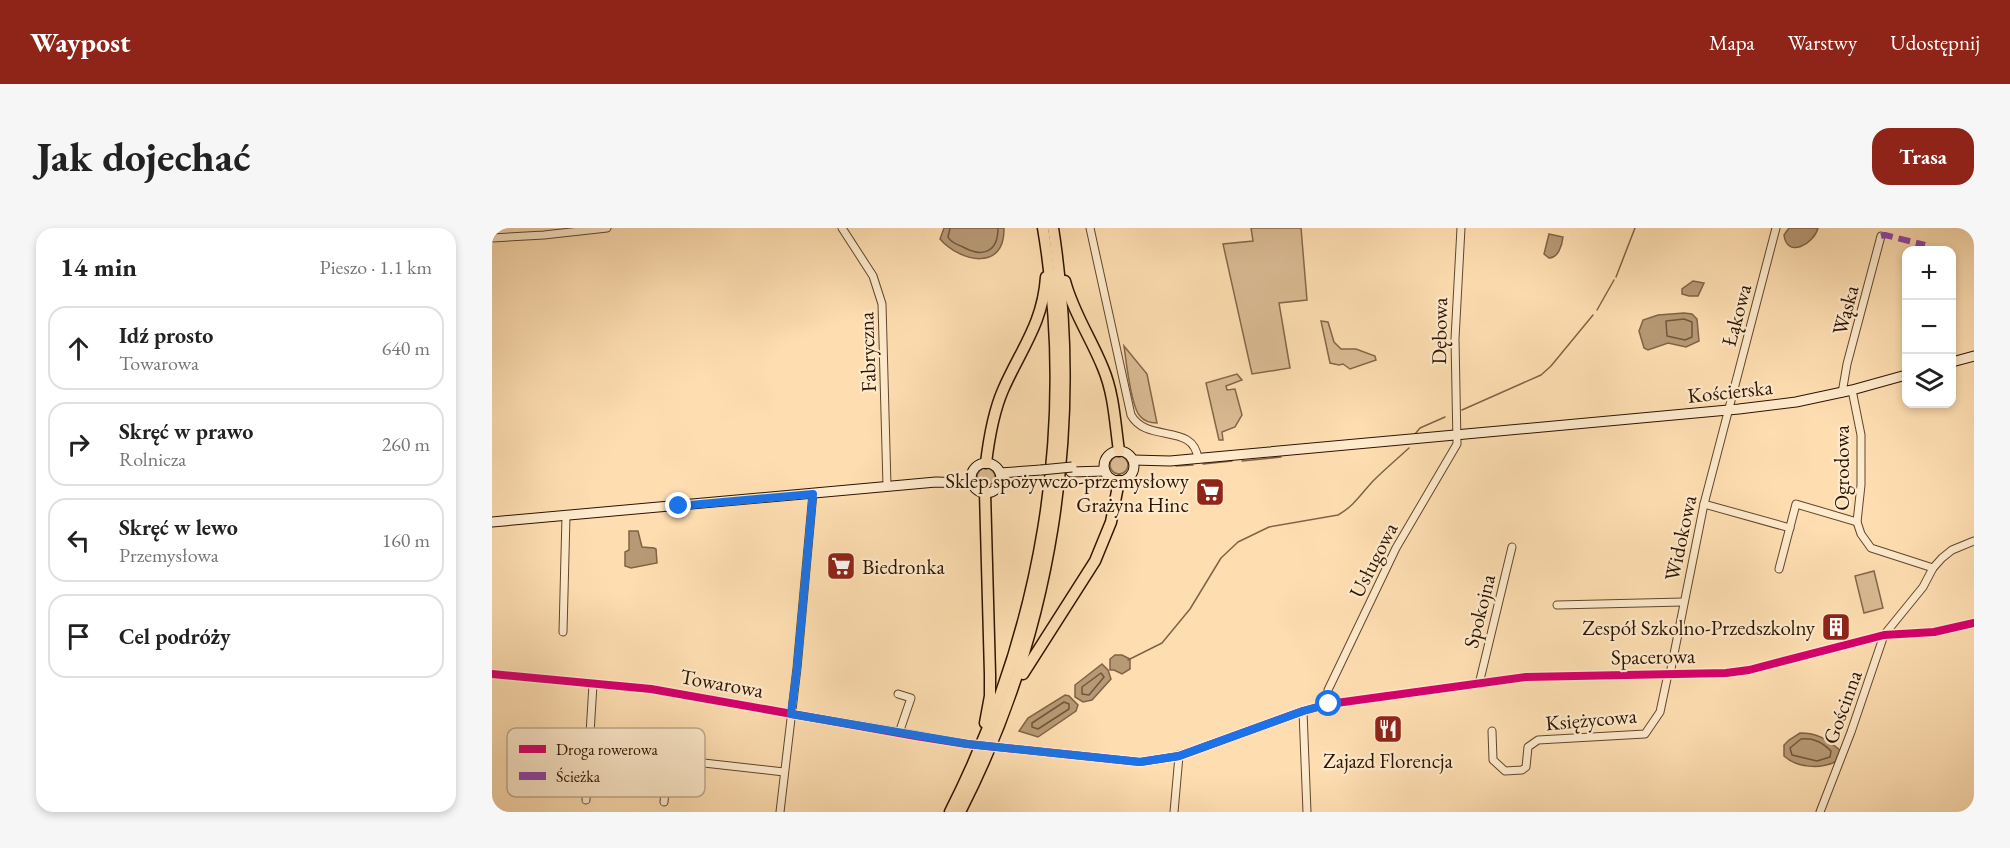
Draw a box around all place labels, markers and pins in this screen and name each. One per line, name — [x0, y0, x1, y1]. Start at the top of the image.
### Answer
place label: Sklep spożywczo-przemysłowy Grażyna Hinc — [945, 467, 1190, 518]
supermarket icon: Sklep spożywczo-przemysłowy Grażyna Hinc — [1194, 476, 1226, 508]
supermarket icon: Biedronka — [825, 550, 857, 582]
place label: Biedronka — [862, 553, 945, 580]
building icon: Zespół Szkolno-Przedszkolny — [1820, 611, 1852, 643]
place label: Zespół Szkolno-Przedszkolny — [1582, 614, 1816, 641]
restaurant icon: Zajazd Florencja — [1372, 713, 1404, 745]
place label: Zajazd Florencja — [1323, 747, 1454, 774]

